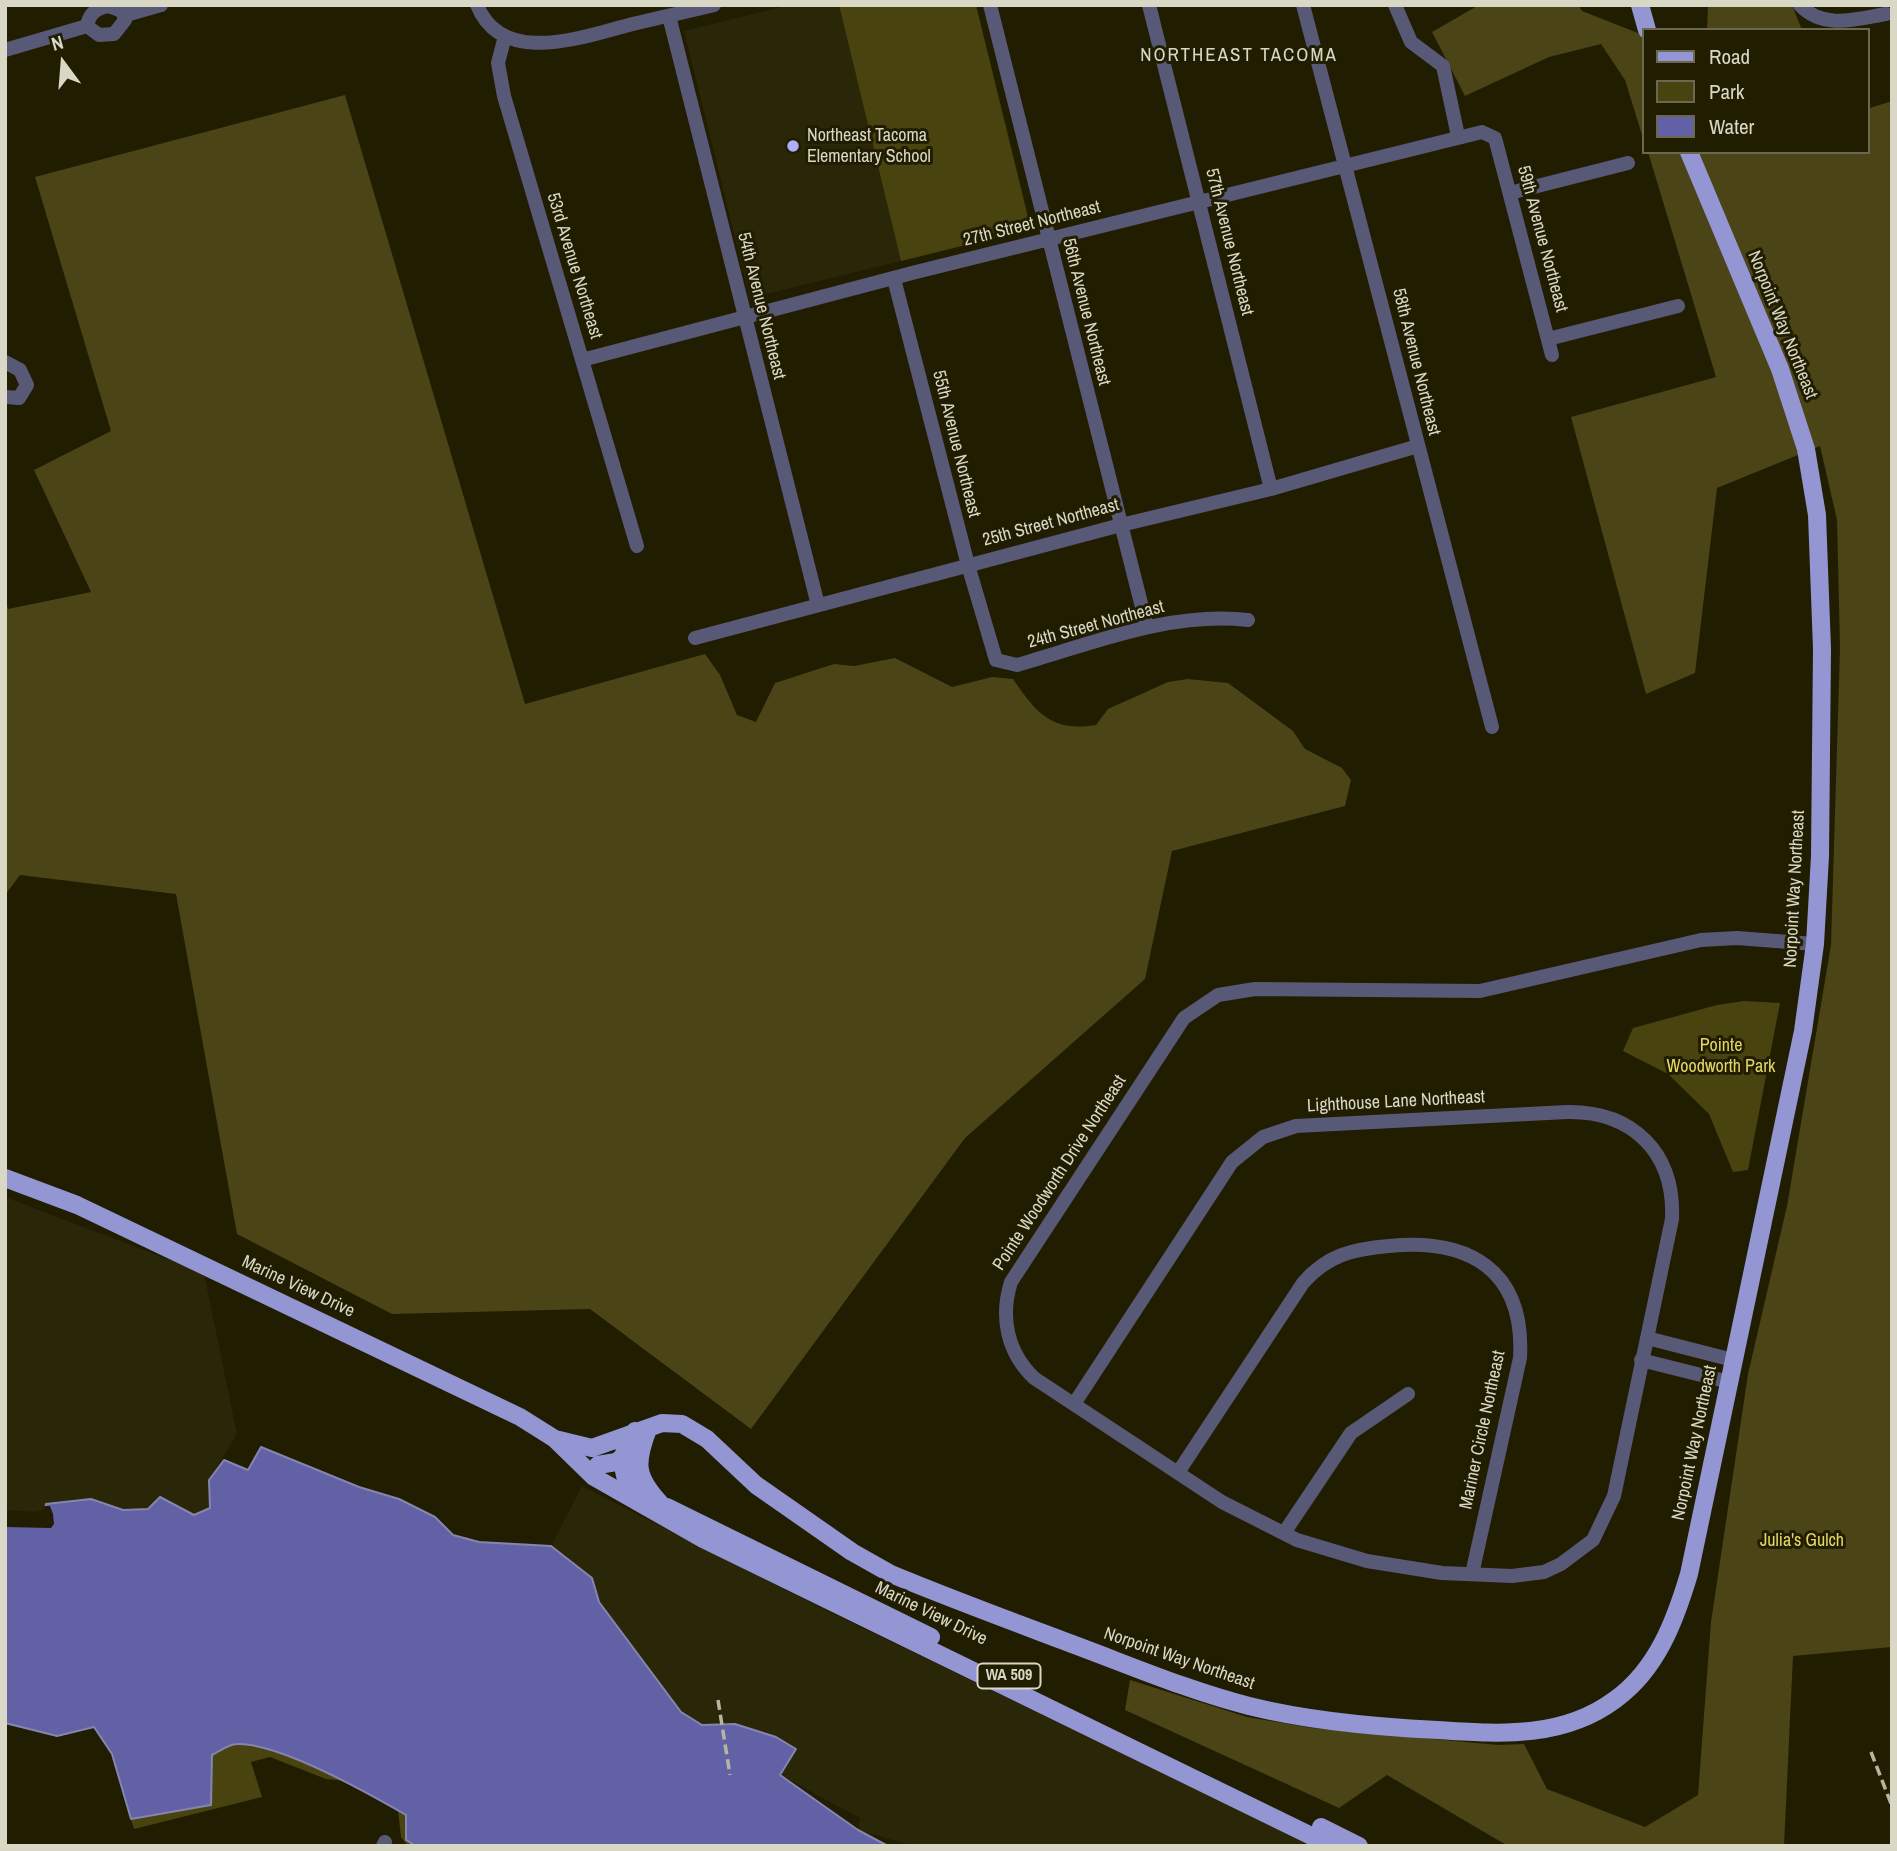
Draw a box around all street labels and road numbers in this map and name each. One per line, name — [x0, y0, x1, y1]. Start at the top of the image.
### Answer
street label: 59th Avenue Northeast — [1512, 163, 1572, 315]
street label: 57th Avenue Northeast — [1200, 166, 1258, 318]
street label: 53rd Avenue Northeast — [542, 190, 606, 342]
street label: 27th Street Northeast — [961, 197, 1103, 251]
street label: 54th Avenue Northeast — [732, 230, 790, 382]
street label: 56th Avenue Northeast — [1057, 236, 1115, 388]
street label: Norpoint Way Northeast — [1742, 248, 1822, 402]
street label: 58th Avenue Northeast — [1387, 286, 1445, 438]
street label: 55th Avenue Northeast — [927, 368, 985, 520]
street label: 25th Street Northeast — [980, 494, 1122, 552]
street label: 24th Street Northeast — [1025, 596, 1167, 654]
street label: Norpoint Way Northeast — [1780, 810, 1810, 968]
street label: Pointe Woodworth Drive Northeast — [989, 1071, 1131, 1275]
street label: Lighthouse Lane Northeast — [1307, 1087, 1485, 1117]
street label: Marine View Drive — [238, 1251, 358, 1323]
street label: Mariner Circle Northeast — [1456, 1349, 1510, 1511]
street label: Norpoint Way Northeast — [1668, 1364, 1722, 1522]
street label: Marine View Drive — [871, 1578, 991, 1650]
street label: Norpoint Way Northeast — [1101, 1623, 1257, 1695]
road number: WA 509 — [978, 1664, 1040, 1688]

